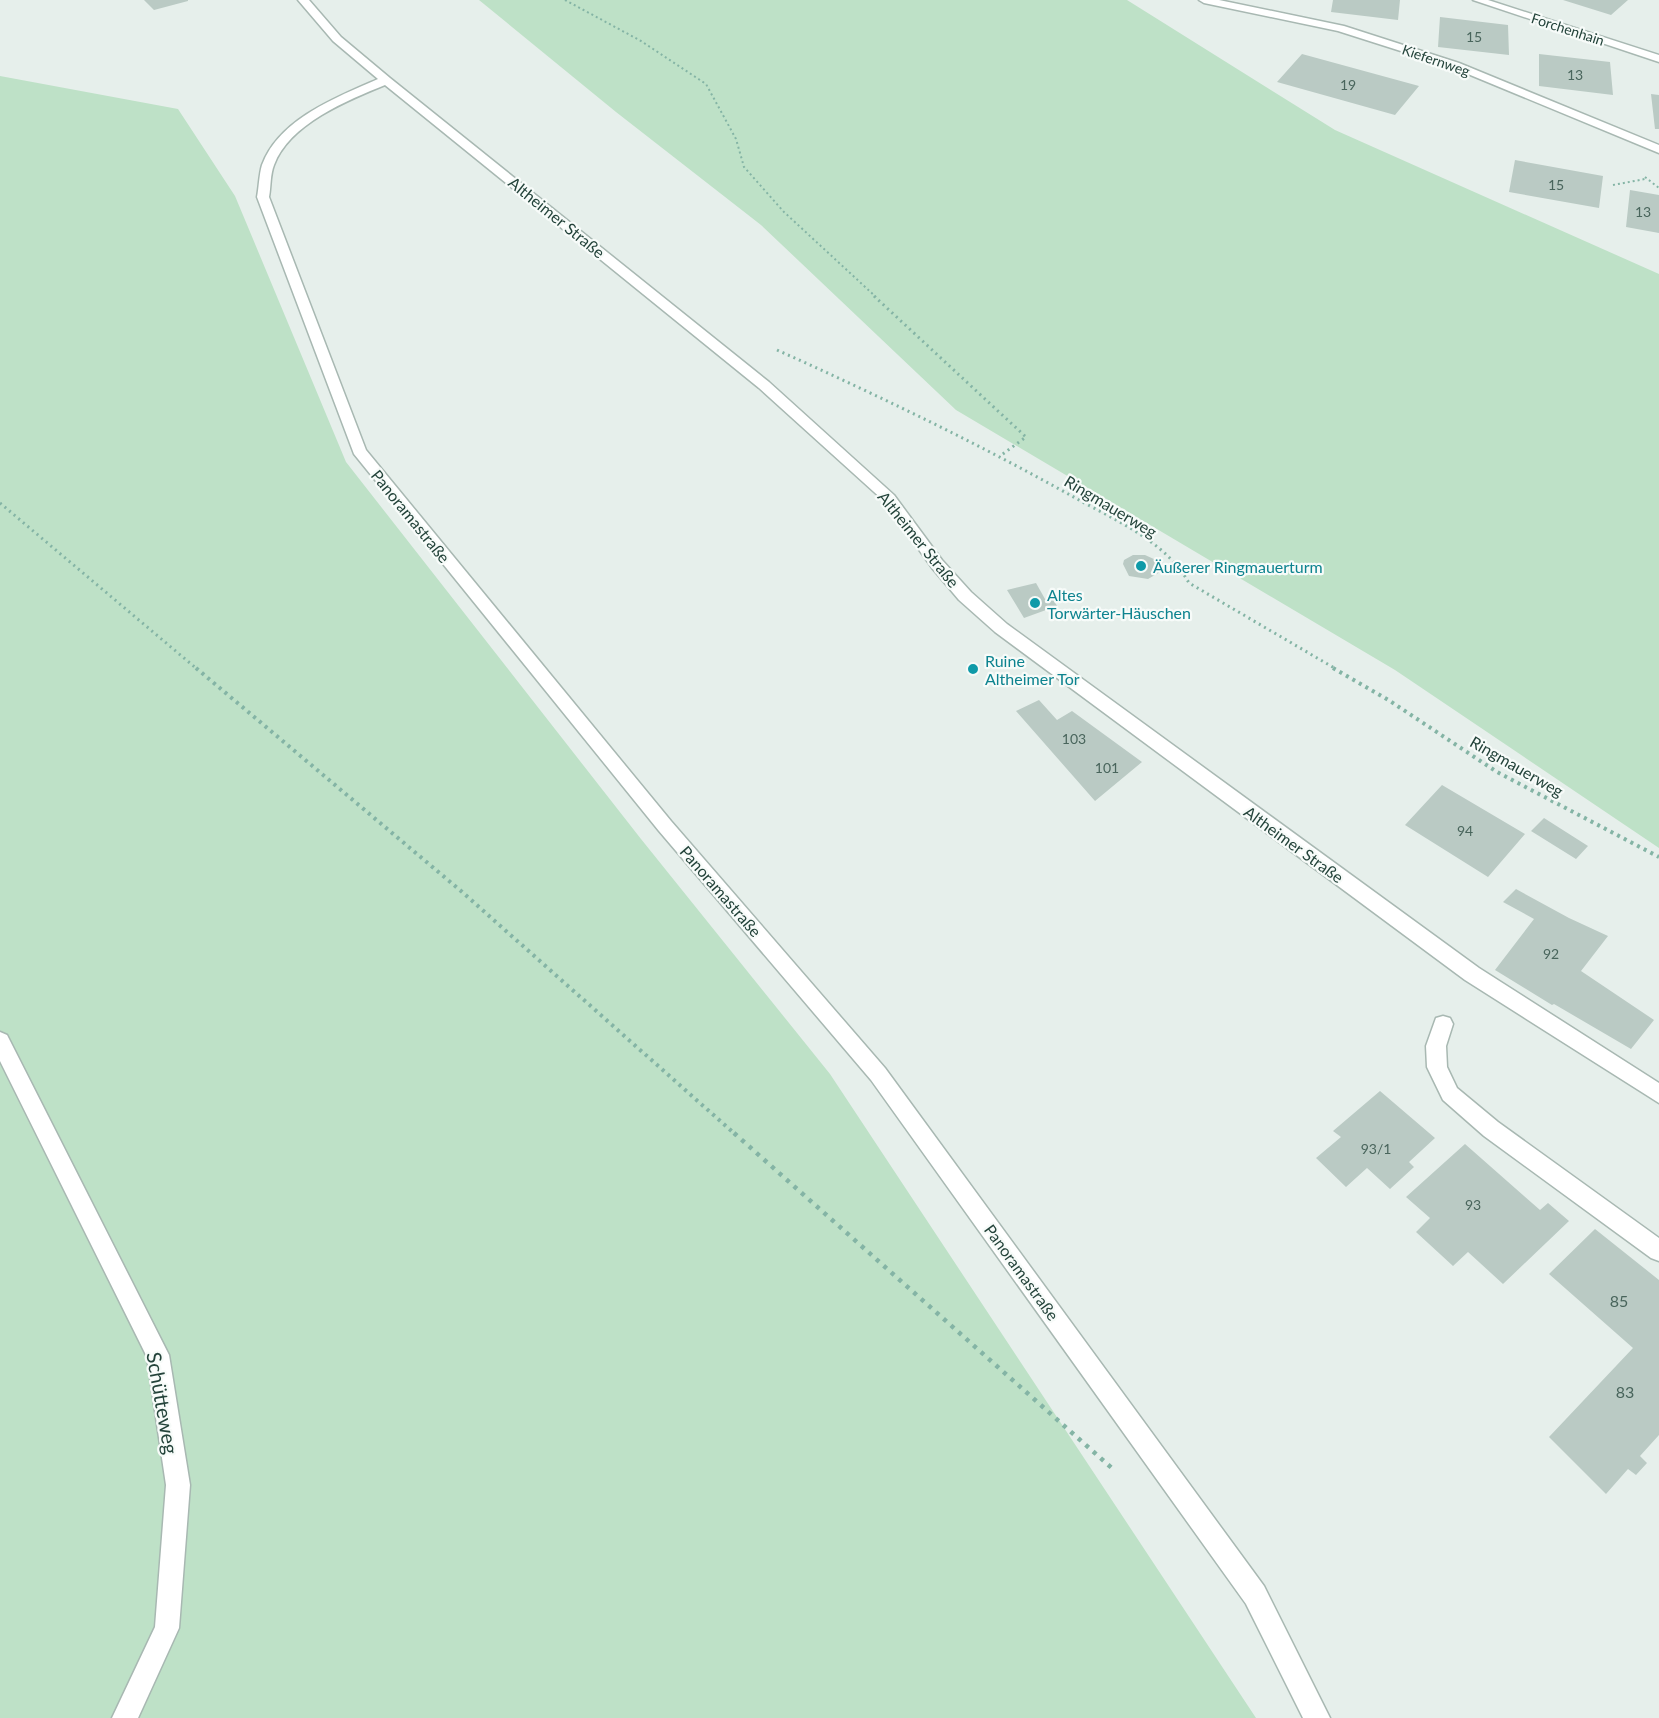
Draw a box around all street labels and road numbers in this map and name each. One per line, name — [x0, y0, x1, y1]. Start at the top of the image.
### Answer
street label: Forchenhain — [1529, 9, 1607, 49]
street label: Kiefernweg — [1400, 40, 1472, 80]
street label: Altheimer Straße — [505, 172, 609, 262]
street label: Panoramastraße — [368, 466, 454, 566]
street label: Ringmauerweg — [1061, 471, 1161, 541]
street label: Altheimer Straße — [874, 487, 964, 591]
street label: Ringmauerweg — [1467, 732, 1567, 800]
street label: Altheimer Straße — [1241, 802, 1347, 886]
street label: Panoramastraße — [676, 842, 766, 940]
street label: Panoramastraße — [981, 1220, 1063, 1324]
street label: Schütteweg — [142, 1350, 184, 1456]

